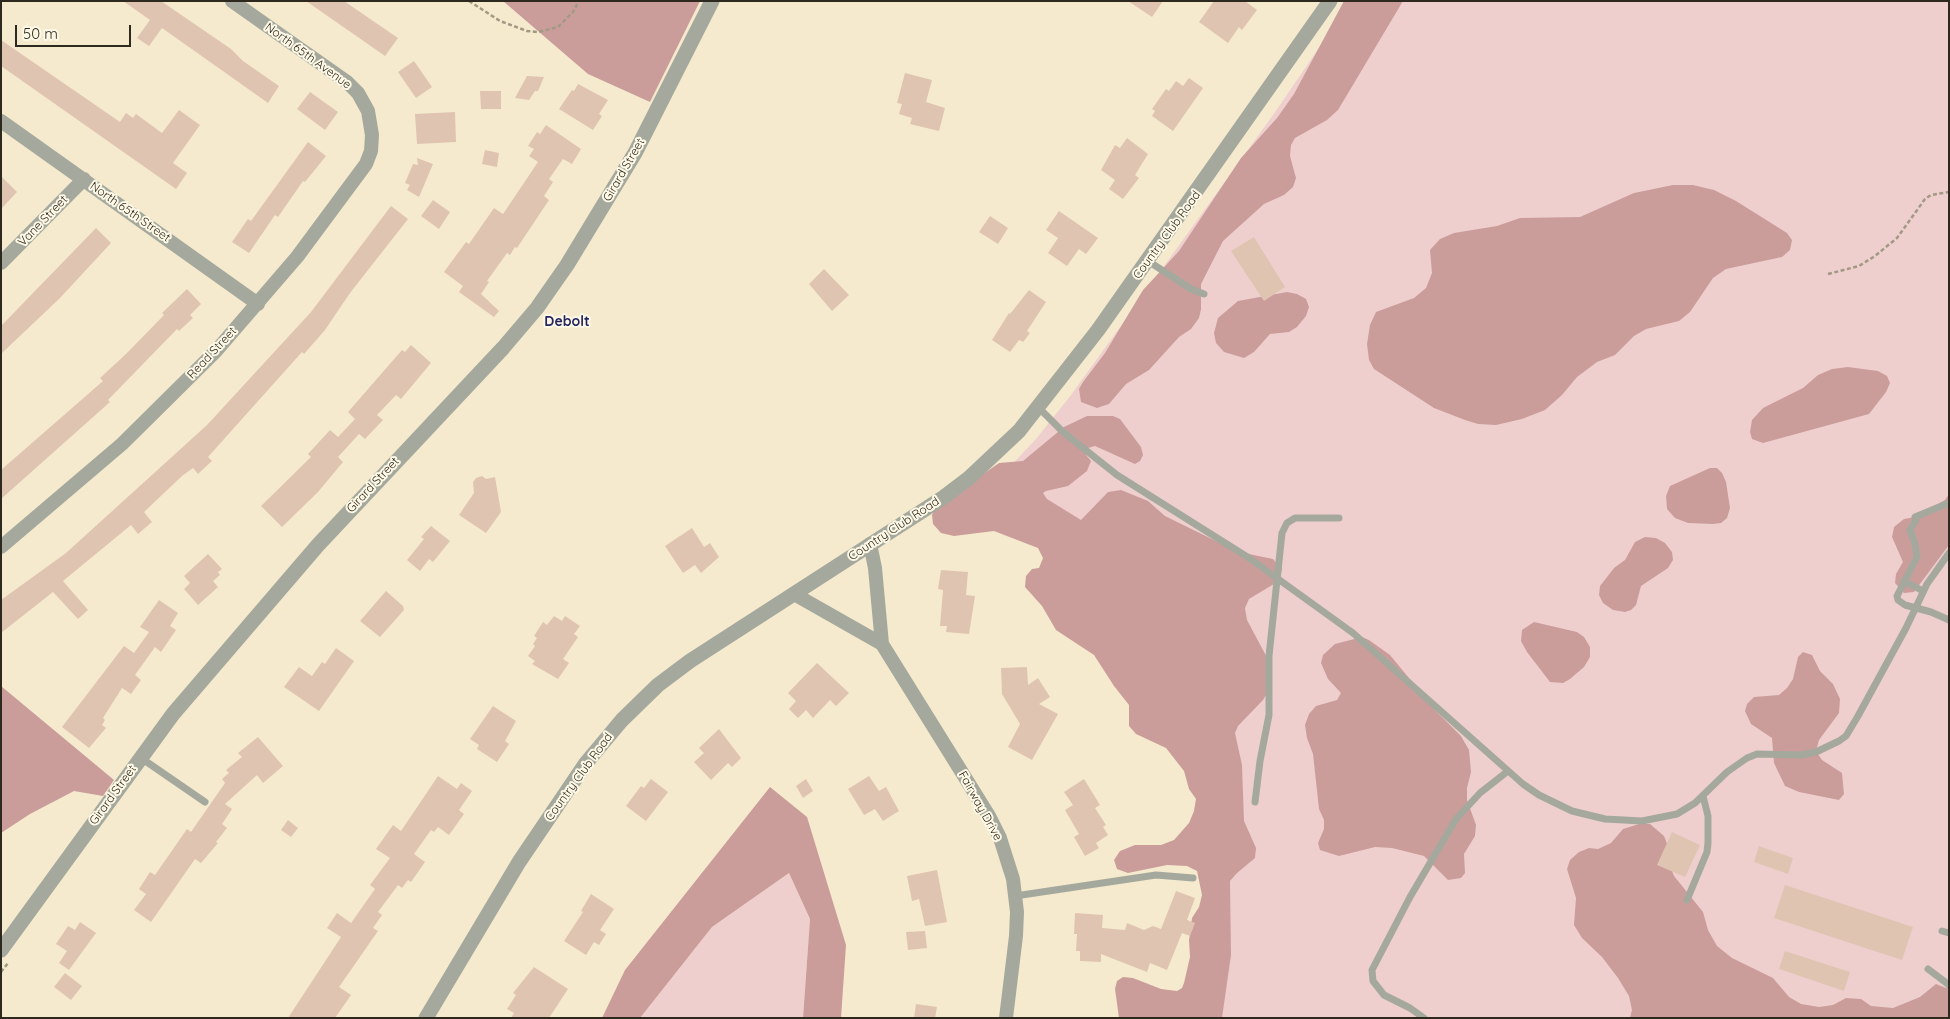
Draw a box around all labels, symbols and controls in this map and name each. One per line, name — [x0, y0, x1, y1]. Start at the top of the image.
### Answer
scale bar — [18, 15, 134, 47]
street label: North 65th Avenue — [262, 20, 354, 92]
text: 50 m — [23, 24, 58, 43]
street label: Girard Street — [600, 136, 648, 204]
street label: North 65th Street — [87, 179, 173, 245]
street label: Country Club Road — [1130, 188, 1204, 282]
street label: Vane Street — [15, 193, 71, 249]
district label: Debolt — [544, 314, 590, 330]
street label: Read Street — [184, 324, 240, 382]
street label: Girard Street — [344, 454, 402, 516]
street label: Country Club Road — [846, 494, 942, 564]
street label: Country Club Road — [542, 730, 616, 824]
street label: Girard Street — [86, 762, 140, 828]
street label: Fairway Drive — [955, 769, 1005, 843]

